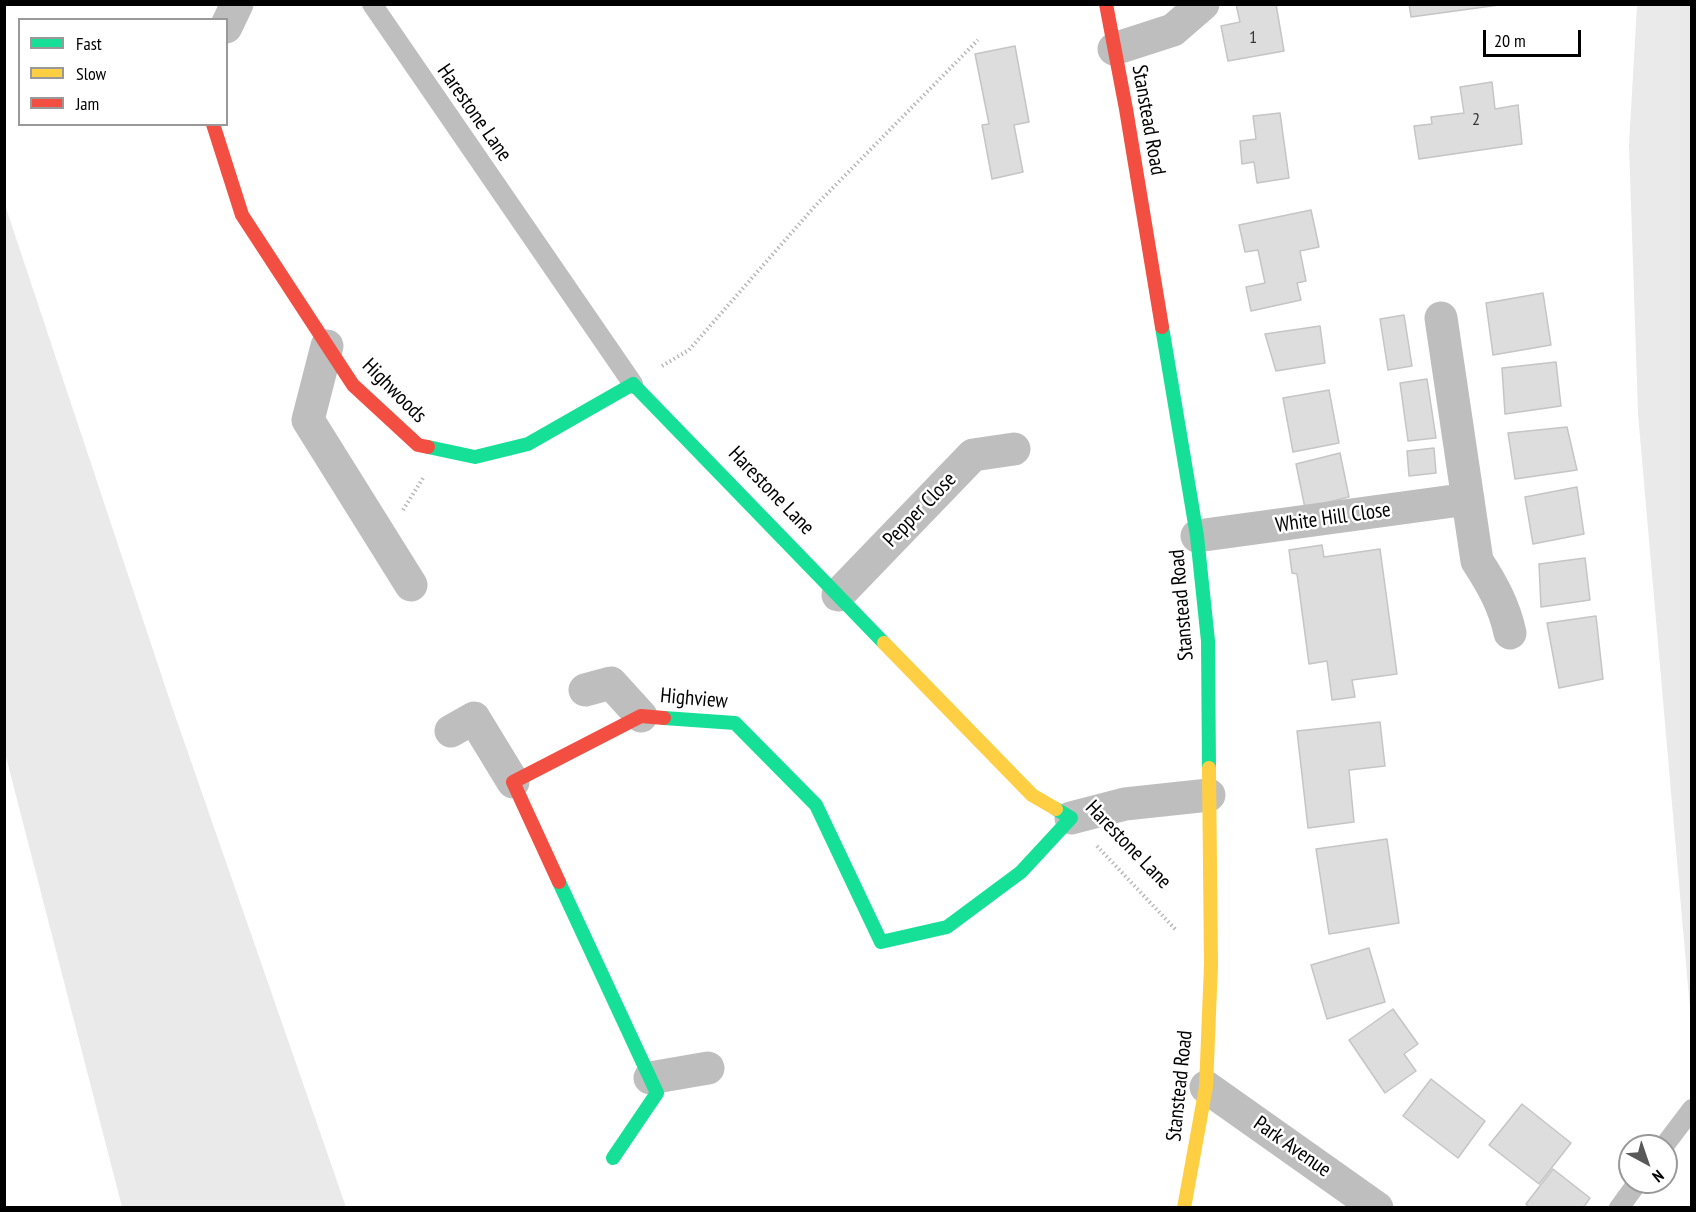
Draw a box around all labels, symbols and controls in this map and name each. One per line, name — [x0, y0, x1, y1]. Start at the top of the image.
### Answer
legend — [18, 18, 228, 126]
scale bar — [1486, 18, 1584, 56]
house number: 1 — [1249, 27, 1257, 49]
text: 20 m — [1494, 29, 1526, 52]
text: Fast — [76, 32, 102, 55]
street label: Harestone Lane — [431, 60, 517, 166]
text: Slow — [76, 62, 106, 85]
street label: Stanstead Road — [1126, 63, 1170, 177]
text: Jam — [76, 92, 99, 115]
house number: 2 — [1472, 109, 1480, 131]
street label: Highwoods — [357, 354, 431, 428]
street label: Harestone Lane — [723, 442, 819, 540]
street label: Pepper Close — [878, 467, 962, 553]
street label: White Hill Close — [1274, 497, 1392, 539]
street label: Stanstead Road — [1165, 548, 1199, 662]
street label: Highview — [659, 683, 729, 715]
street label: Harestone Lane — [1080, 796, 1176, 894]
street label: Stanstead Road — [1162, 1029, 1198, 1143]
street label: Park Avenue — [1248, 1111, 1336, 1183]
north arrow — [1618, 1134, 1678, 1194]
text: N — [1649, 1166, 1668, 1187]

